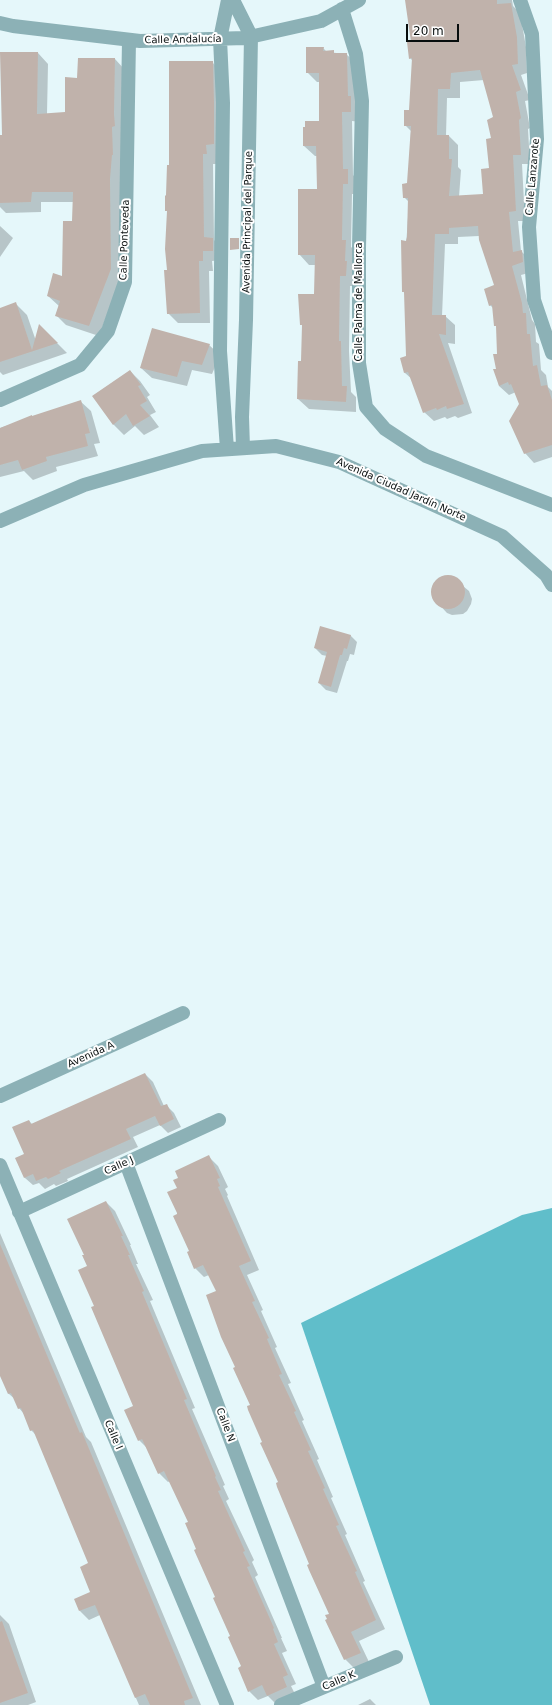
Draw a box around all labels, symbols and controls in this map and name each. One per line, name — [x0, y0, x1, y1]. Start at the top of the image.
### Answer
scale bar — [408, 16, 461, 42]
text: 20 m — [413, 24, 444, 38]
street label: Calle Andalucía — [144, 33, 222, 47]
street label: Calle Lanzarote — [524, 138, 542, 216]
street label: Avenida Principal del Parque — [241, 151, 255, 293]
street label: Calle Ponteveda — [118, 199, 132, 281]
street label: Calle Palma de Mallorca — [353, 242, 365, 362]
street label: Avenida Ciudad Jardín Norte — [334, 456, 468, 524]
street label: Avenida A — [66, 1039, 116, 1071]
street label: Calle J — [102, 1154, 136, 1178]
street label: Calle N — [213, 1406, 237, 1444]
street label: Calle I — [101, 1418, 125, 1452]
street label: Calle K — [321, 1669, 357, 1693]

